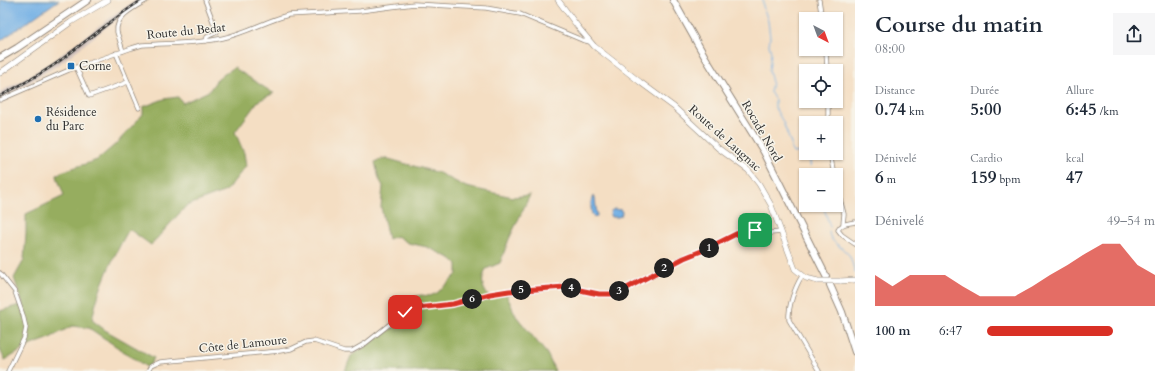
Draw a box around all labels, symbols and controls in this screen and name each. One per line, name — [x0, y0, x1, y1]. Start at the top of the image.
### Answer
text: Course du matin — [875, 10, 1043, 40]
north arrow — [799, 12, 843, 56]
map controls — [799, 12, 843, 212]
button: share — [1113, 13, 1155, 55]
street label: Route du Bedat — [146, 19, 226, 43]
text: 08:00 — [875, 40, 905, 58]
place label: Corne — [79, 58, 111, 74]
marker: Corne — [66, 61, 76, 71]
button: locate — [799, 64, 843, 108]
text: Distance — [875, 83, 915, 98]
text: Durée — [970, 83, 999, 98]
text: Allure — [1066, 83, 1094, 98]
street label: Rocade Nord — [738, 98, 786, 165]
text: 0.74 — [875, 98, 906, 121]
text: 5:00 — [970, 98, 1001, 121]
text: 6:45 — [1066, 98, 1097, 121]
street label: Route de Laugnac — [685, 101, 765, 175]
place label: Résidence du Parc — [46, 104, 97, 134]
text: km — [906, 104, 924, 119]
text: /km — [1097, 104, 1118, 119]
marker: Résidence du Parc — [33, 114, 43, 124]
button: + — [799, 116, 843, 160]
text: Dénivelé — [875, 151, 917, 166]
text: Cardio — [970, 151, 1002, 166]
text: kcal — [1066, 151, 1084, 166]
text: 6 — [875, 166, 884, 189]
text: 159 — [970, 166, 996, 189]
text: 47 — [1066, 166, 1083, 189]
button: − — [799, 168, 843, 212]
text: m — [884, 172, 896, 187]
text: bpm — [996, 172, 1020, 187]
text: Dénivelé — [875, 212, 924, 230]
text: 49–54 m — [1107, 212, 1155, 230]
pin — [738, 213, 772, 247]
icon: arrive — [744, 219, 766, 241]
pin: 1 — [699, 238, 719, 258]
text: 1 — [706, 240, 712, 255]
pin: 2 — [654, 258, 674, 278]
text: 2 — [661, 260, 667, 275]
pin: 4 — [561, 278, 581, 298]
pin: 5 — [511, 280, 531, 300]
text: 4 — [568, 280, 574, 295]
pin: 3 — [609, 281, 629, 301]
text: 5 — [518, 282, 524, 297]
text: 3 — [616, 283, 622, 298]
pin: 6 — [462, 289, 482, 309]
text: 6 — [469, 291, 475, 306]
pin — [388, 295, 422, 329]
icon: check — [394, 301, 416, 323]
text: 100 m — [875, 322, 910, 340]
text: 6:47 — [939, 322, 962, 340]
street label: Côte de Lamoure — [198, 331, 288, 357]

